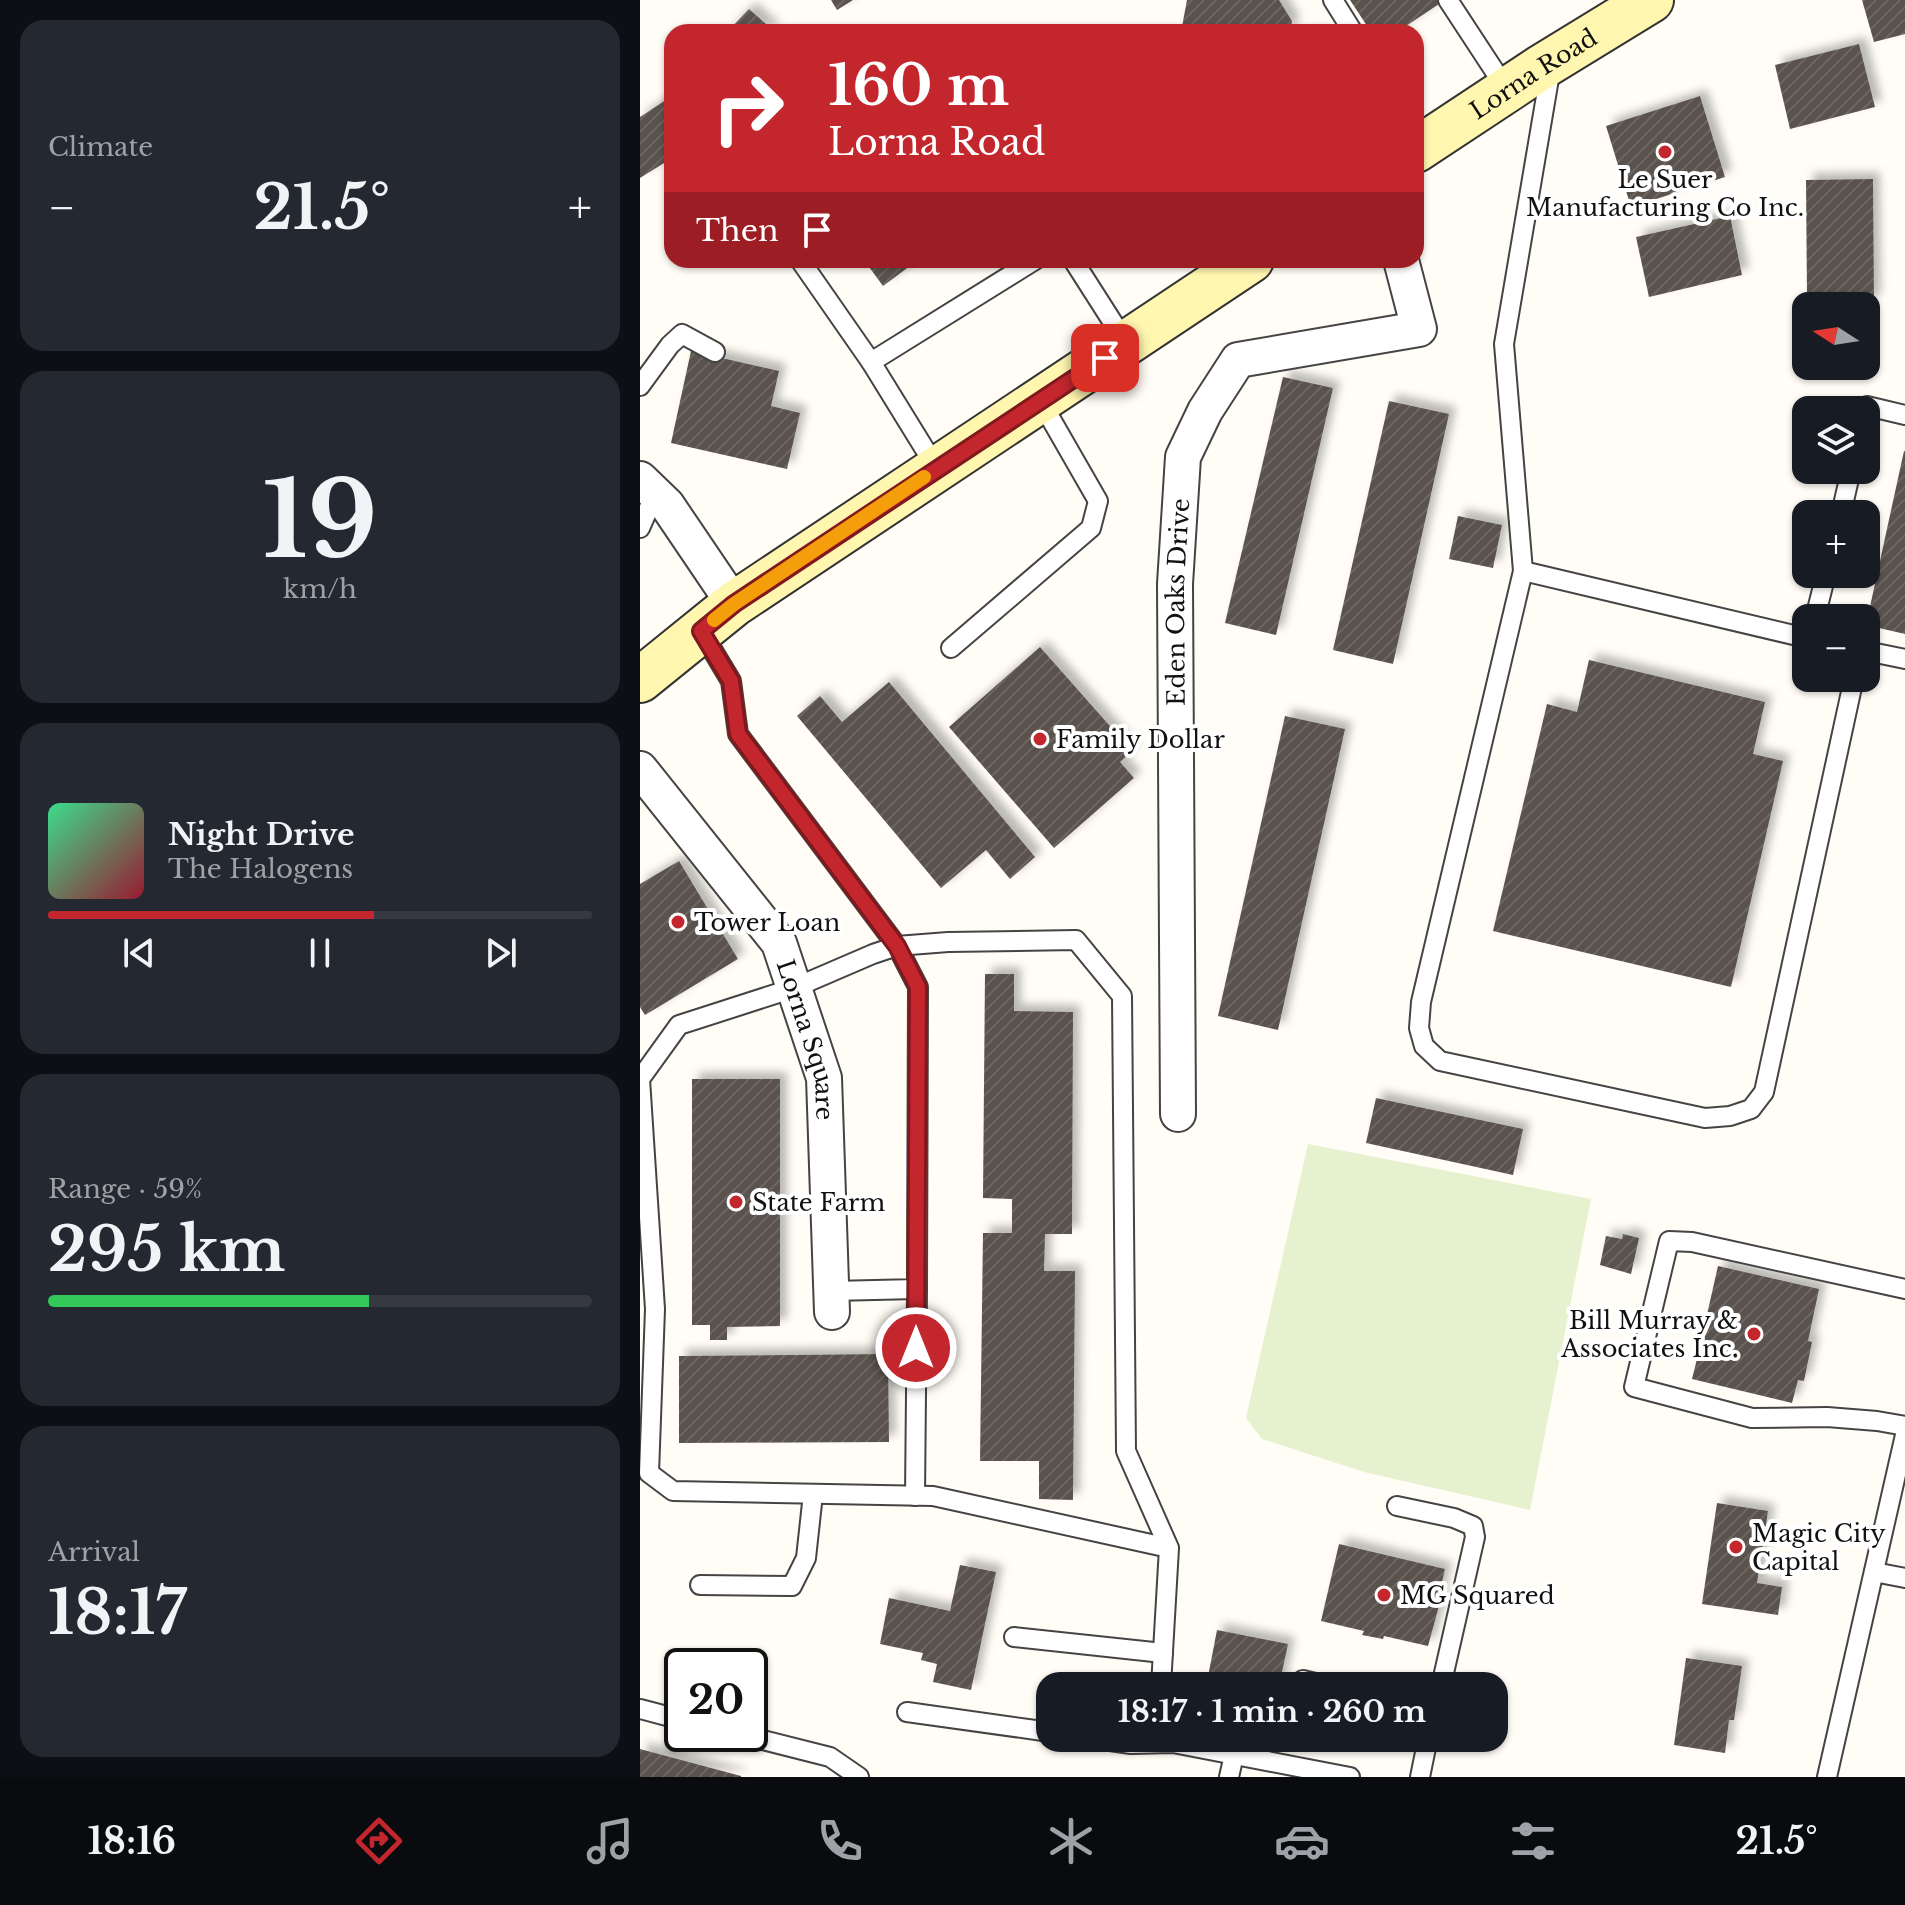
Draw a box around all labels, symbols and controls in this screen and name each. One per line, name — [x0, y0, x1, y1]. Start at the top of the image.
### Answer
street label: Lorna Road — [1464, 22, 1602, 125]
text: 160 m — [828, 51, 1009, 120]
icon: right — [696, 56, 800, 160]
text: Lorna Road — [828, 120, 1045, 165]
text: Climate — [48, 131, 153, 163]
marker: Le Suer Manufacturing Co Inc. — [1656, 143, 1674, 161]
place label: Le Suer Manufacturing Co Inc. — [1526, 165, 1804, 222]
text: 21.5° — [254, 171, 390, 245]
text: − — [48, 180, 76, 235]
text: + — [568, 180, 592, 235]
icon: arrive — [795, 208, 839, 252]
text: Then — [696, 212, 779, 249]
north arrow — [1792, 292, 1880, 380]
map controls — [1792, 292, 1880, 692]
pin — [1071, 324, 1139, 392]
icon: arrive — [1083, 336, 1127, 380]
button: layers — [1792, 396, 1880, 484]
text: 19 — [262, 456, 378, 585]
street label: Eden Oaks Drive — [1160, 497, 1195, 706]
button: + — [1792, 500, 1880, 588]
text: km/h — [283, 573, 357, 605]
button: − — [1792, 604, 1880, 692]
place label: Family Dollar — [1056, 725, 1225, 754]
marker: Family Dollar — [1031, 730, 1049, 748]
text: Night Drive — [168, 816, 354, 853]
text: The Halogens — [168, 853, 353, 885]
place label: Tower Loan — [694, 908, 840, 937]
marker: Tower Loan — [669, 913, 687, 931]
icon: previous — [117, 931, 161, 975]
icon: pause — [298, 931, 342, 975]
icon: next — [479, 931, 523, 975]
street label: Lorna Square — [771, 955, 840, 1121]
text: Range · 59% — [48, 1173, 202, 1205]
place label: State Farm — [752, 1188, 885, 1217]
marker: State Farm — [727, 1193, 745, 1211]
text: 295 km — [48, 1213, 285, 1287]
position arrow — [874, 1306, 958, 1390]
place label: Bill Murray & Associates Inc. — [1560, 1306, 1738, 1363]
marker: Bill Murray & Associates Inc. — [1745, 1325, 1763, 1343]
place label: Magic City Capital — [1752, 1519, 1886, 1576]
text: Arrival — [48, 1536, 140, 1568]
marker: Magic City Capital — [1727, 1538, 1745, 1556]
text: 18:17 — [48, 1576, 186, 1650]
place label: MG Squared — [1400, 1581, 1555, 1610]
marker: MG Squared — [1375, 1586, 1393, 1604]
speed limit sign: 20 — [664, 1648, 768, 1752]
text: 18:17 · 1 min · 260 m — [1118, 1693, 1426, 1730]
icon: directions — [351, 1813, 407, 1869]
icon: music — [582, 1813, 638, 1869]
icon: phone — [812, 1813, 868, 1869]
icon: climate — [1043, 1813, 1099, 1869]
icon: car — [1274, 1813, 1330, 1869]
icon: filters — [1505, 1813, 1561, 1869]
text: 18:16 — [87, 1819, 176, 1864]
text: 21.5° — [1736, 1819, 1818, 1864]

